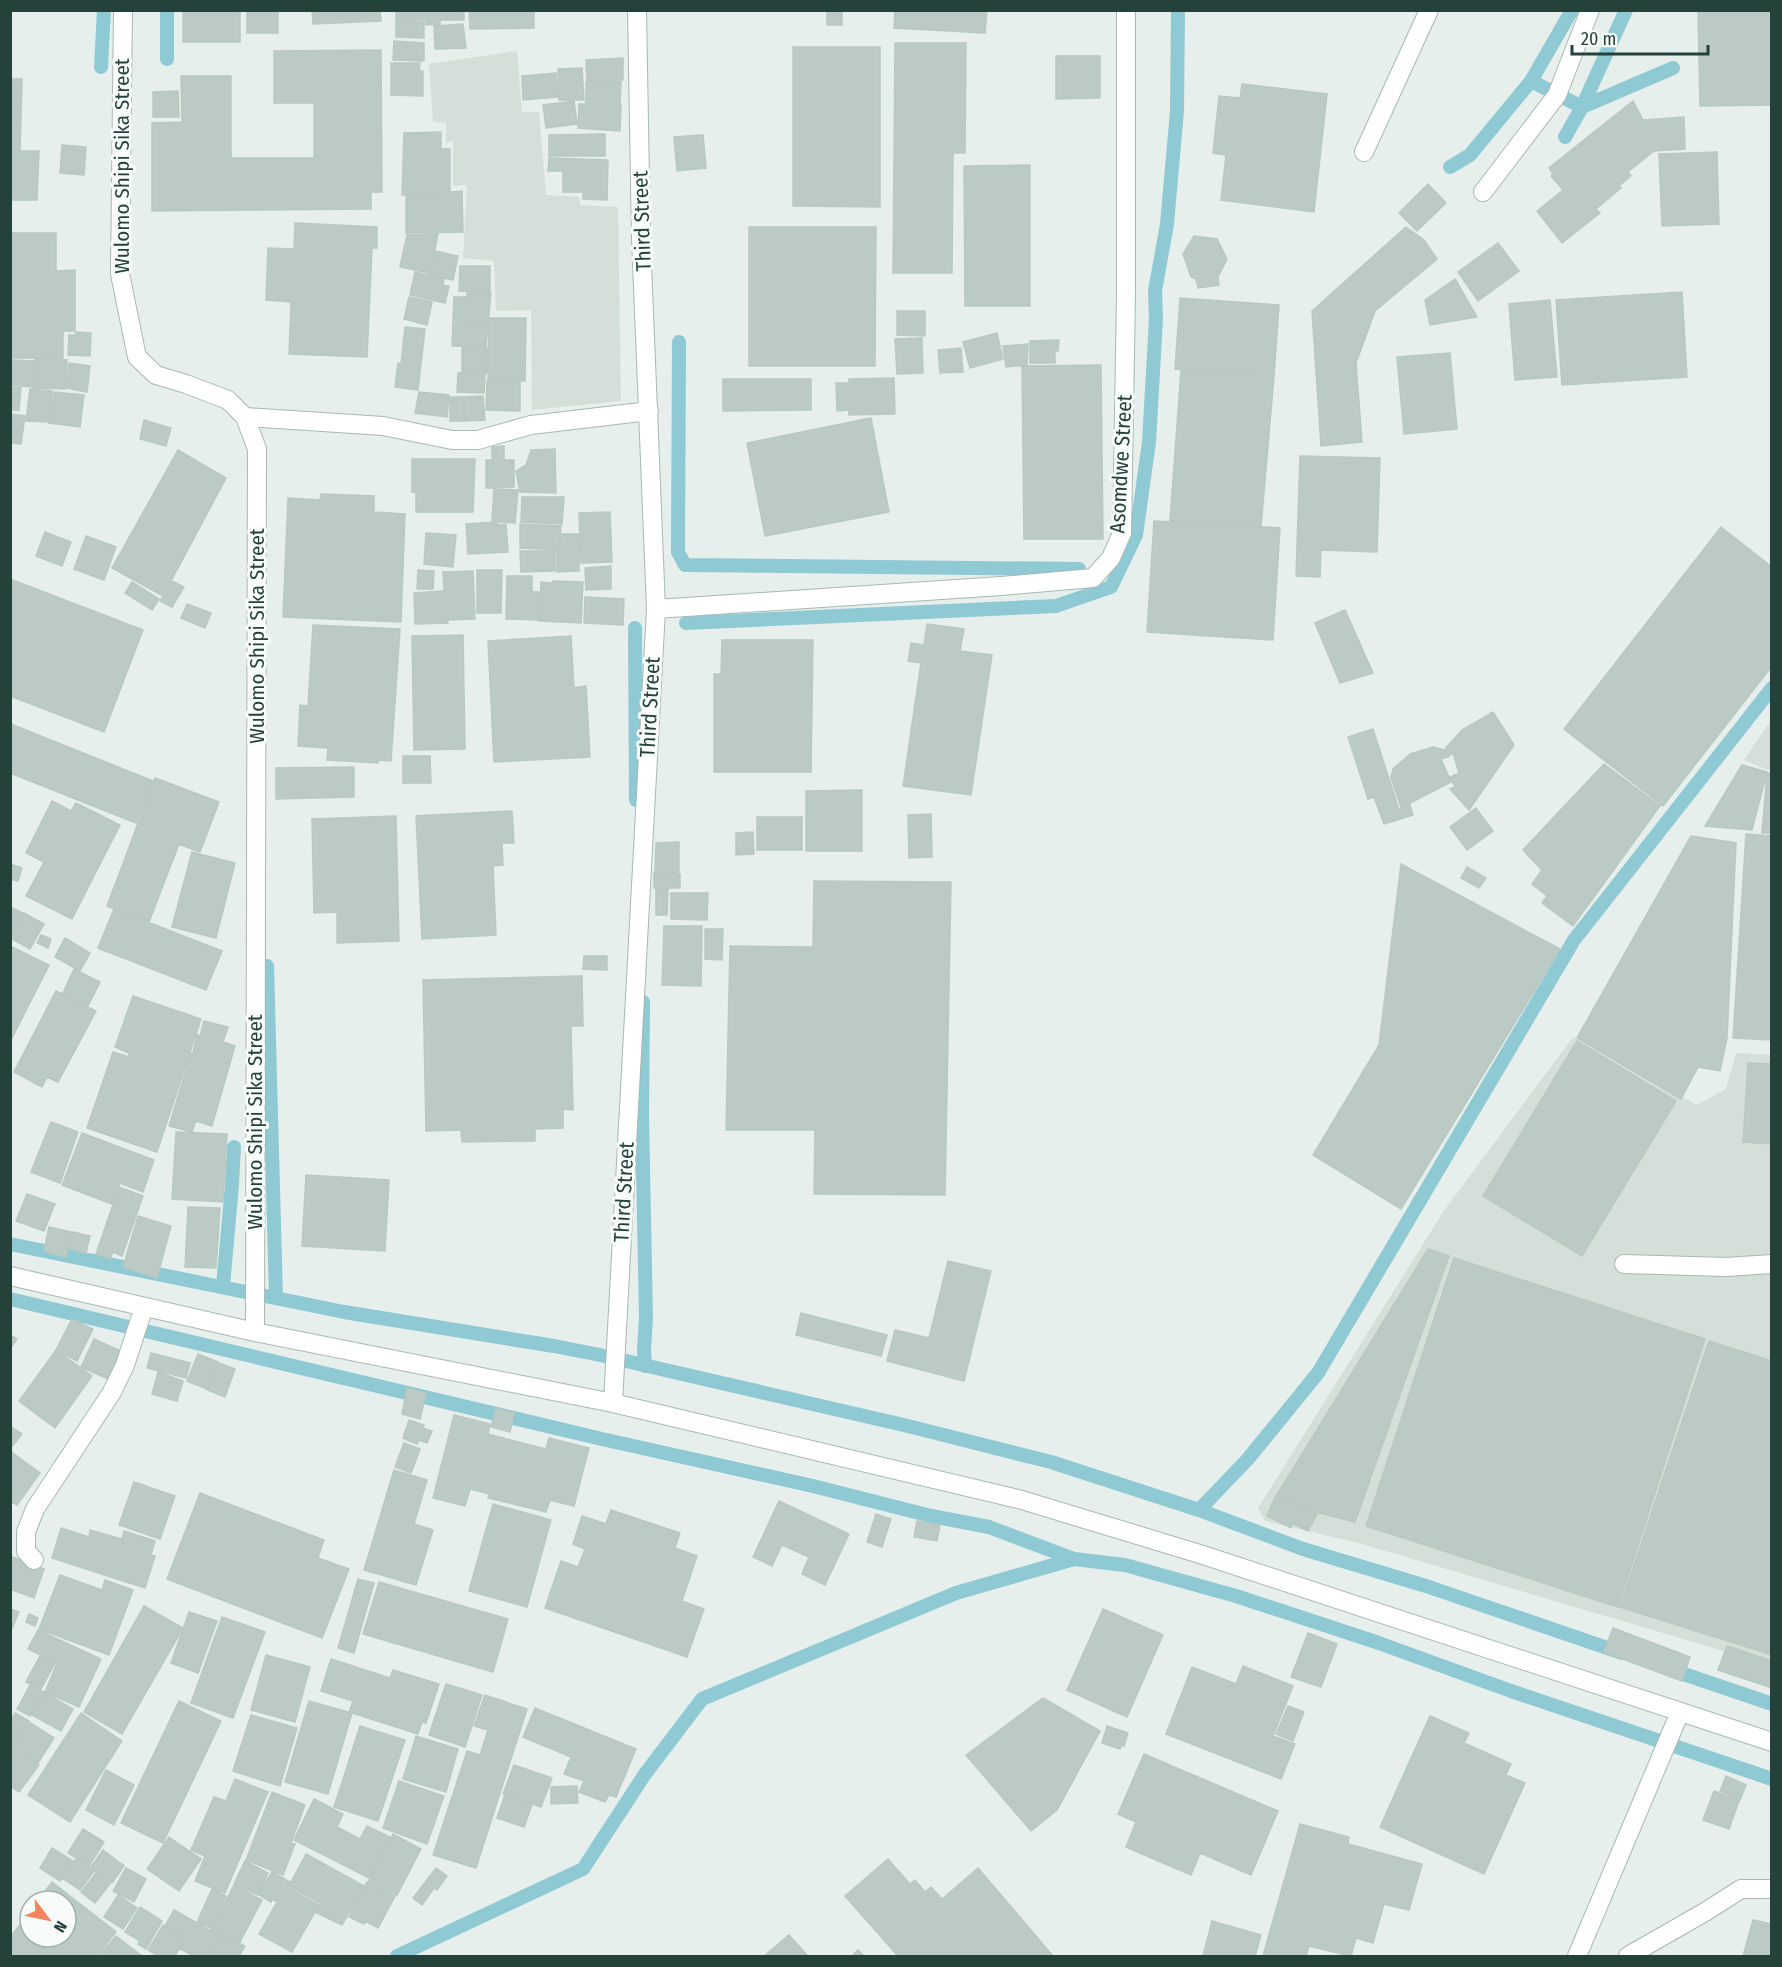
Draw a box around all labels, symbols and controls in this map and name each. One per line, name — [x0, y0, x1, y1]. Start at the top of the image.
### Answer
scale bar — [1572, 18, 1708, 56]
text: 20 m — [1581, 28, 1616, 50]
street label: Wulomo Shipi Sika Street — [109, 58, 135, 274]
street label: Third Street — [627, 170, 657, 272]
street label: Asomdwe Street — [1104, 394, 1138, 534]
street label: Wulomo Shipi Sika Street — [244, 528, 270, 744]
street label: Third Street — [634, 656, 666, 758]
street label: Wulomo Shipi Sika Street — [242, 1014, 268, 1230]
street label: Third Street — [608, 1141, 640, 1243]
north arrow — [18, 1889, 78, 1949]
text: N — [50, 1918, 71, 1936]

